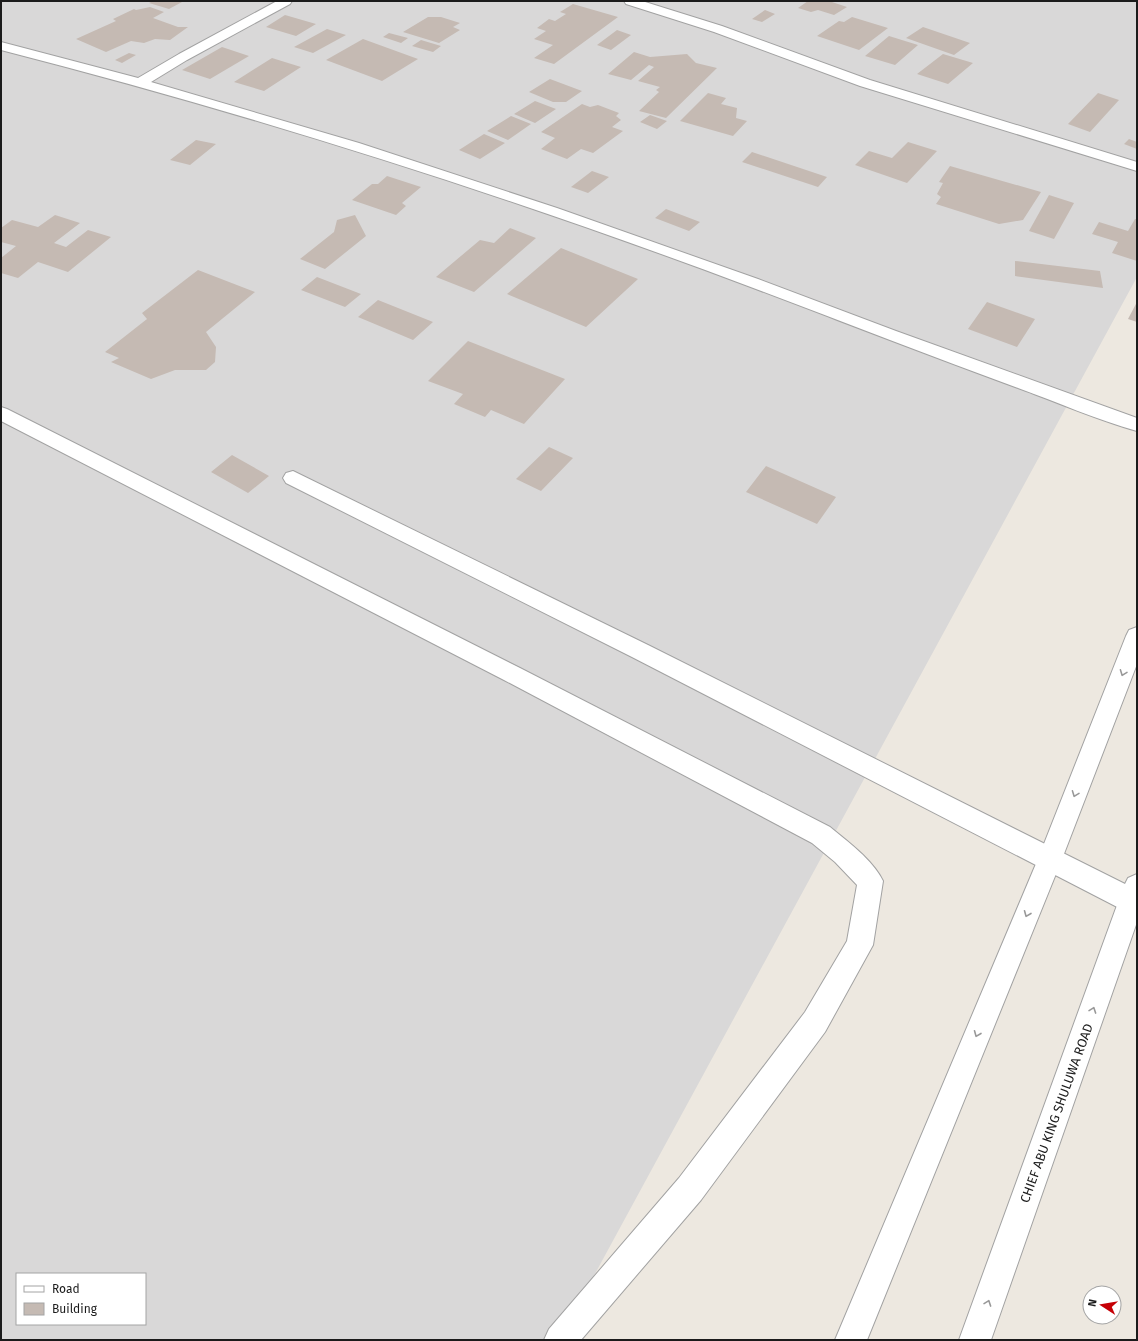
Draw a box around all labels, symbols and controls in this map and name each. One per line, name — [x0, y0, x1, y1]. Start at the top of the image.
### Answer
one-way arrow — [1119, 669, 1127, 676]
one-way arrow — [1072, 790, 1080, 797]
one-way arrow — [1023, 911, 1031, 918]
one-way arrow — [1089, 1006, 1097, 1013]
street label: CHIEF ABU KING SHULUWA ROAD — [1017, 1022, 1096, 1205]
one-way arrow — [974, 1030, 982, 1038]
legend — [16, 1273, 146, 1325]
text: Road — [52, 1282, 80, 1296]
north arrow — [1082, 1285, 1122, 1325]
text: N — [1086, 1298, 1100, 1308]
one-way arrow — [983, 1300, 991, 1307]
text: Building — [52, 1302, 98, 1316]

